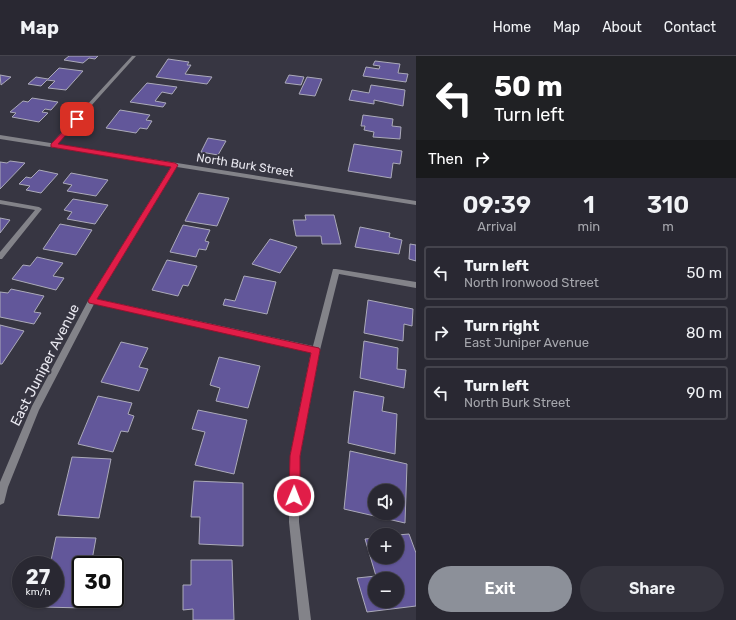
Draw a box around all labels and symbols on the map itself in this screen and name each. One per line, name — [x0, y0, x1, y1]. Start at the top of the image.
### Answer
pin — [60, 102, 94, 136]
street label: North Burk Street — [195, 150, 295, 180]
street label: East Juniper Avenue — [7, 301, 83, 429]
position arrow — [273, 475, 315, 517]
speed limit sign: 30 — [72, 556, 124, 608]

